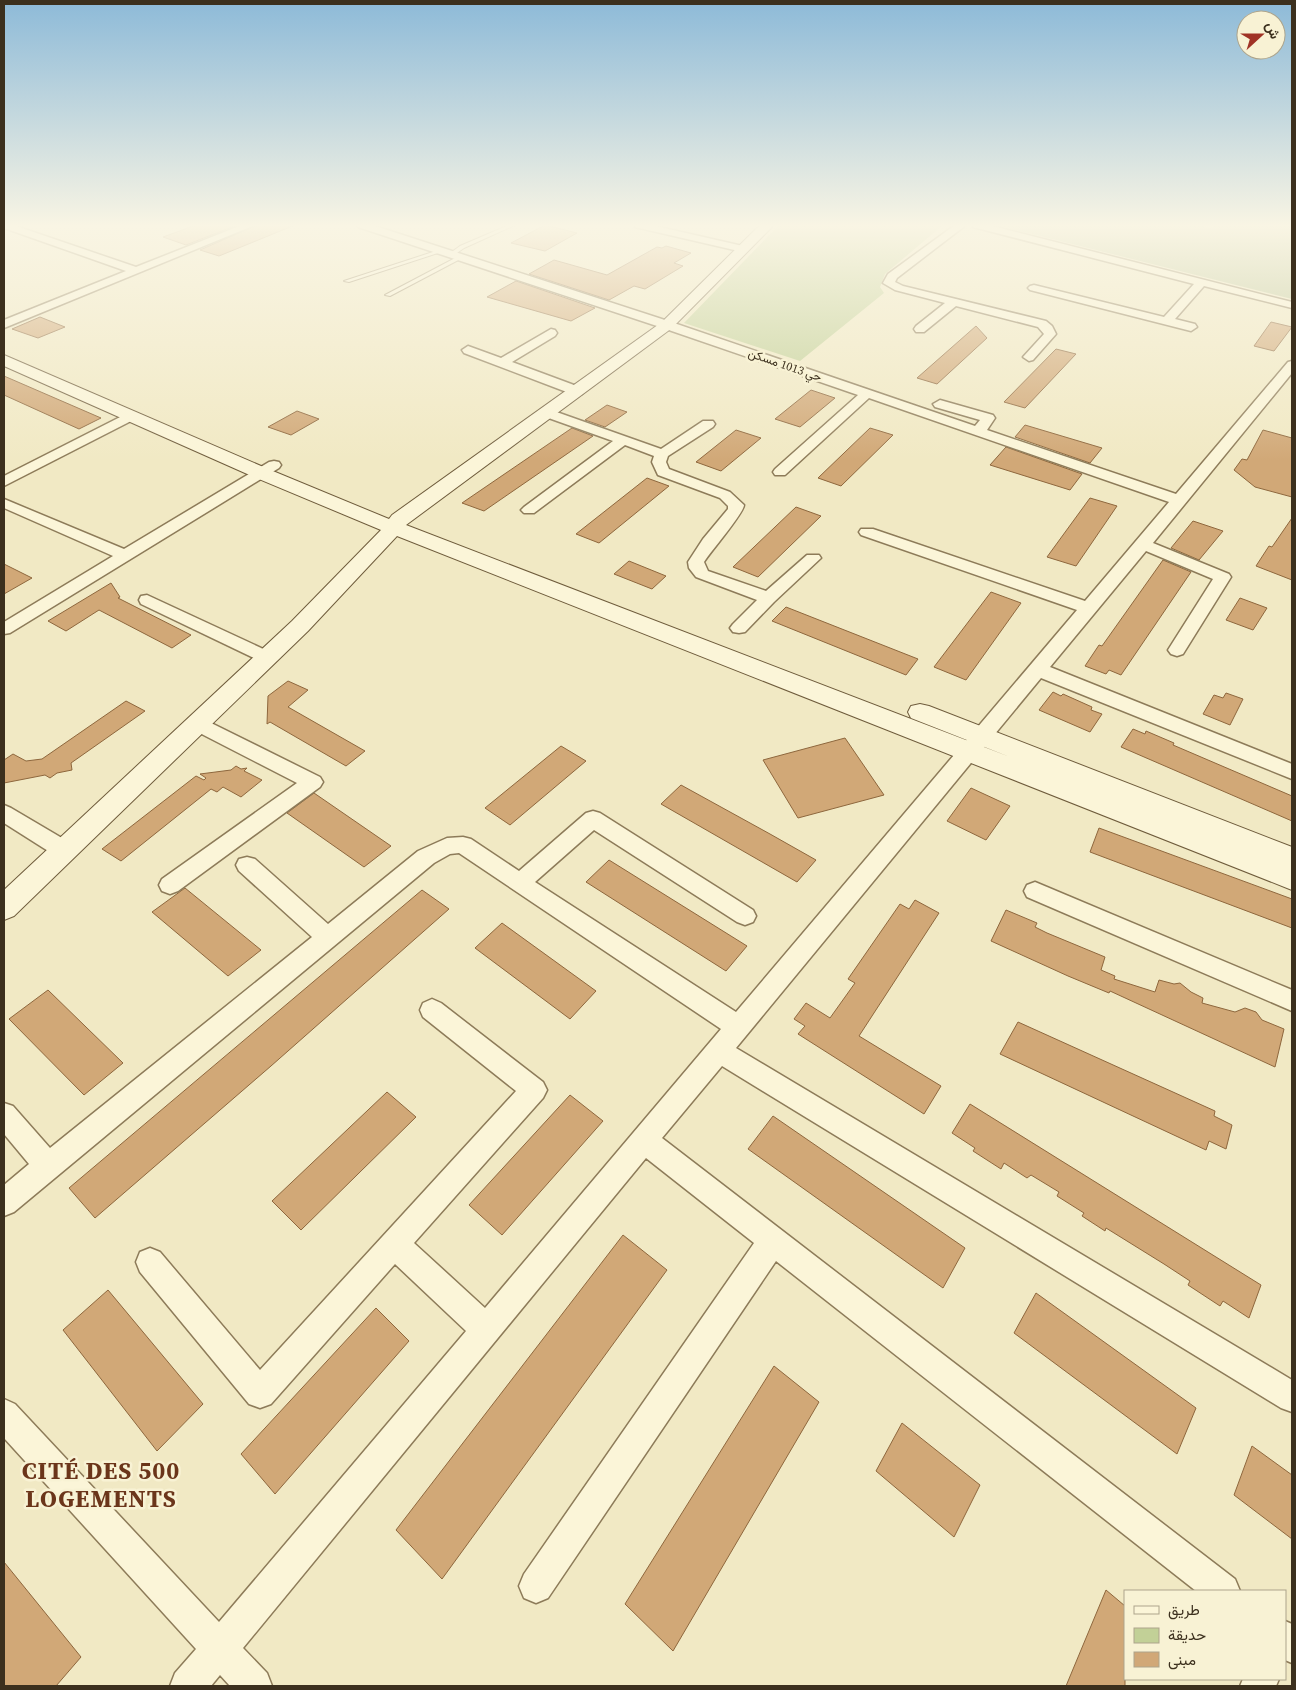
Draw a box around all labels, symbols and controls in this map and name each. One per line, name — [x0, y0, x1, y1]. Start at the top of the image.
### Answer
north arrow — [1236, 10, 1286, 60]
text: ش — [1261, 19, 1286, 42]
street label: حي 1013 مسكن — [745, 345, 824, 387]
district label: CITÉ DES 500 LOGEMENTS — [22, 1454, 180, 1515]
legend — [1124, 1590, 1286, 1680]
text: طريق — [1168, 1599, 1200, 1620]
text: حديقة — [1168, 1624, 1206, 1645]
text: مبنى — [1168, 1649, 1196, 1670]

